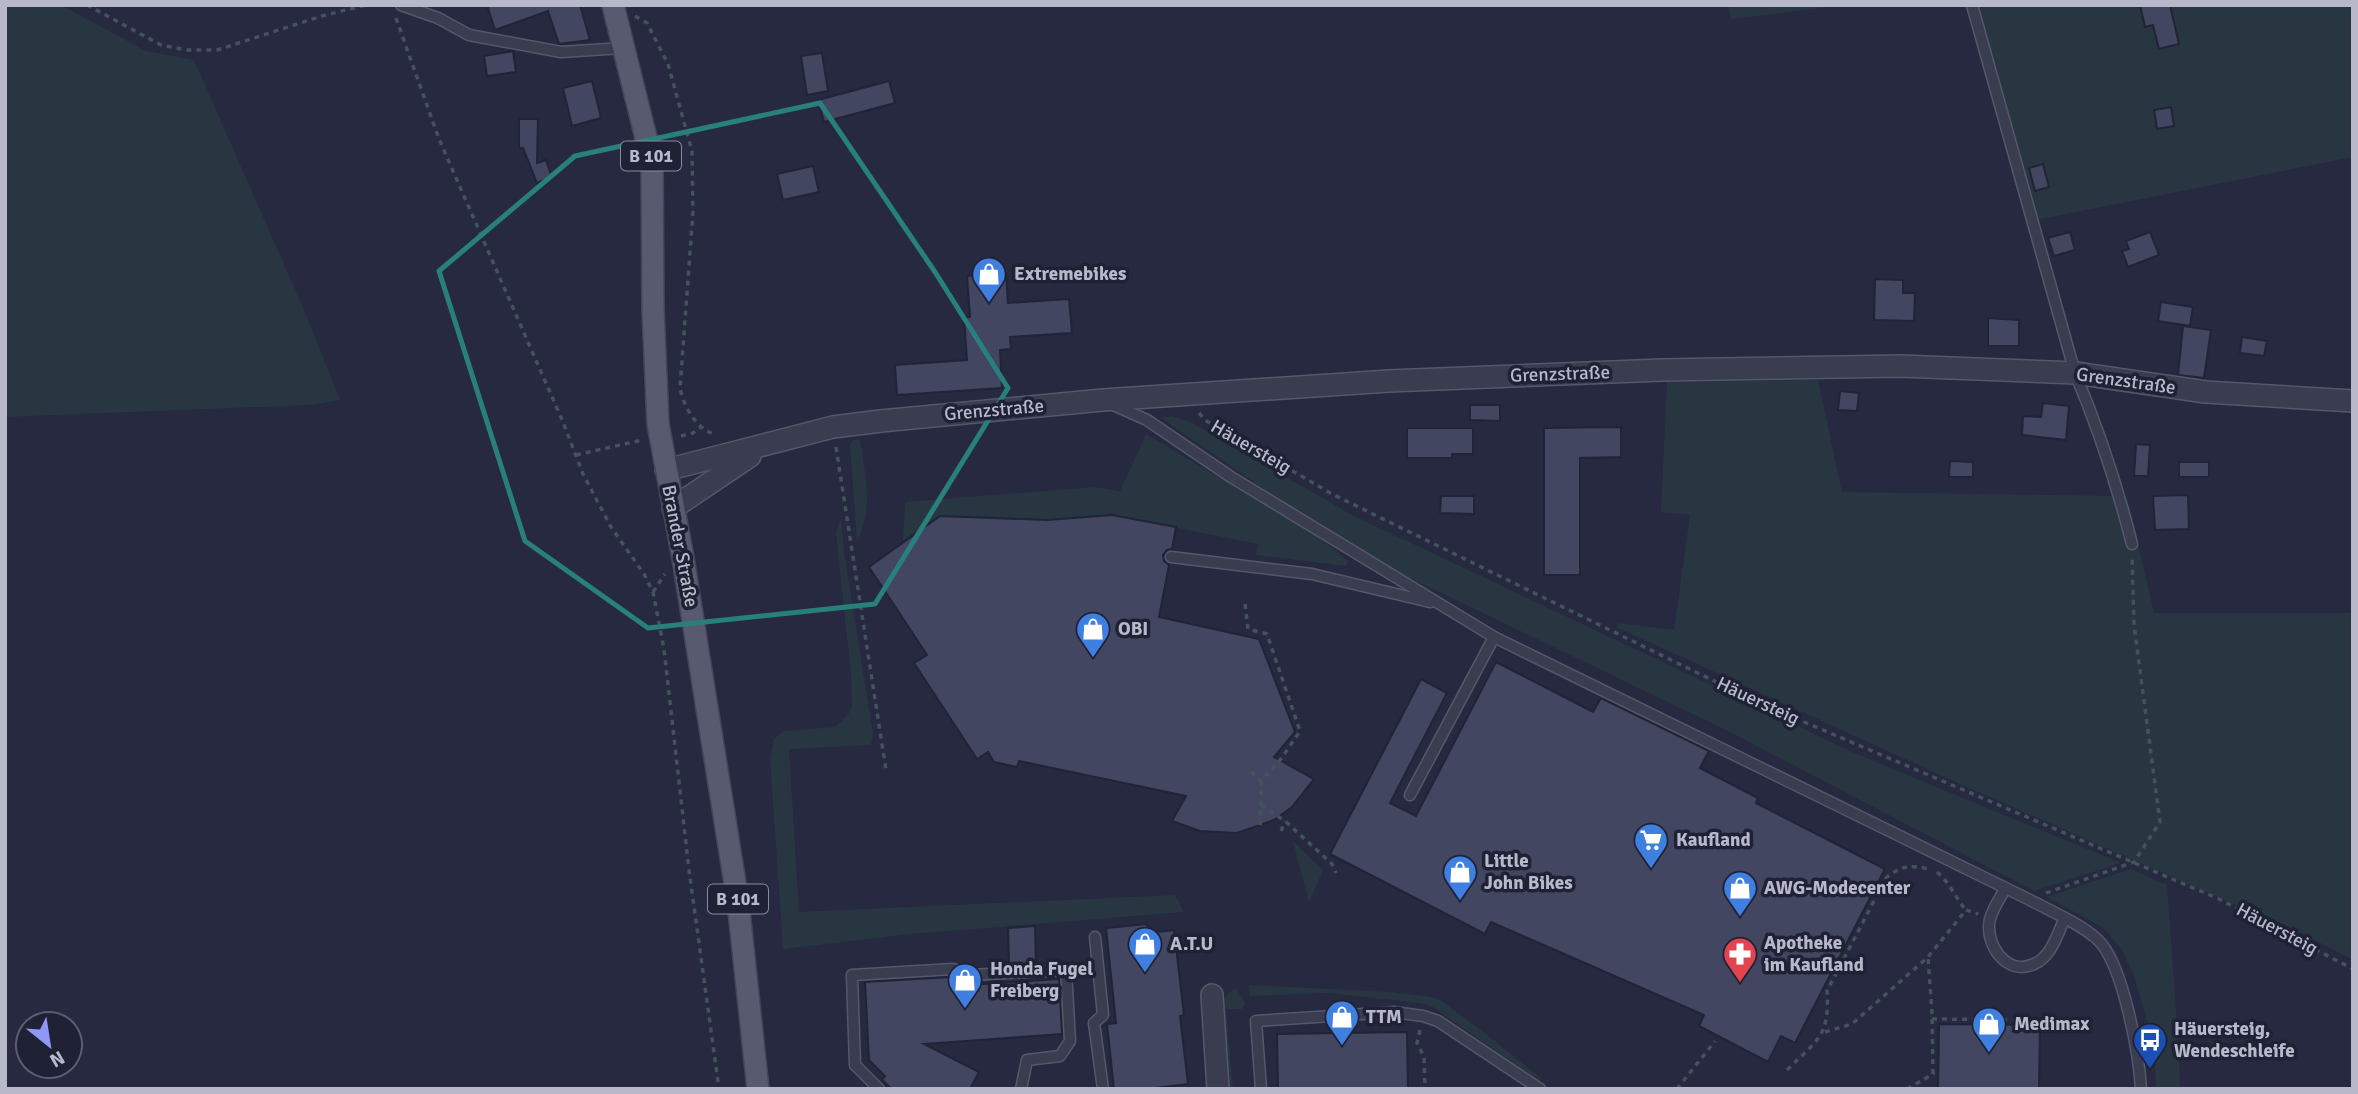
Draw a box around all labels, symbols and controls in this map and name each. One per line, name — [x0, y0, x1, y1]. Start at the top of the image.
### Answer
road number: B 101 — [621, 141, 681, 170]
shop icon: Extremebikes — [970, 255, 1008, 304]
place label: Extremebikes — [1014, 262, 1126, 286]
street label: Grenzstraße — [1510, 360, 1610, 388]
street label: Grenzstraße — [2075, 362, 2177, 400]
street label: Grenzstraße — [943, 394, 1045, 426]
street label: Häuersteig — [1207, 414, 1295, 480]
street label: Brander Straße — [656, 483, 704, 609]
shop icon: OBI — [1074, 610, 1112, 659]
place label: OBI — [1118, 617, 1148, 641]
street label: Häuersteig — [1713, 671, 1803, 731]
supermarket icon: Kaufland — [1632, 821, 1670, 870]
place label: Kaufland — [1676, 828, 1751, 852]
place label: Little John Bikes — [1484, 849, 1573, 895]
shop icon: Little John Bikes — [1441, 853, 1479, 902]
shop icon: AWG-Modecenter — [1721, 869, 1759, 918]
place label: AWG-Modecenter — [1764, 876, 1911, 900]
road number: B 101 — [708, 884, 768, 914]
street label: Häuersteig — [2232, 898, 2322, 960]
shop icon: A.T.U — [1126, 925, 1164, 974]
place label: Apotheke im Kaufland — [1764, 931, 1864, 977]
place label: A.T.U — [1170, 932, 1213, 956]
pharmacy icon: Apotheke im Kaufland — [1721, 935, 1759, 984]
place label: Honda Fugel Freiberg — [990, 957, 1093, 1003]
shop icon: Honda Fugel Freiberg — [946, 961, 984, 1010]
shop icon: TTM — [1323, 998, 1361, 1047]
place label: TTM — [1366, 1005, 1402, 1029]
shop icon: Medimax — [1970, 1005, 2008, 1054]
north arrow — [14, 1010, 84, 1080]
place label: Medimax — [2014, 1012, 2090, 1036]
place label: Häuersteig, Wendeschleife — [2174, 1017, 2295, 1063]
bus stop icon: Häuersteig, Wendeschleife — [2131, 1021, 2169, 1070]
text: N — [45, 1045, 69, 1073]

